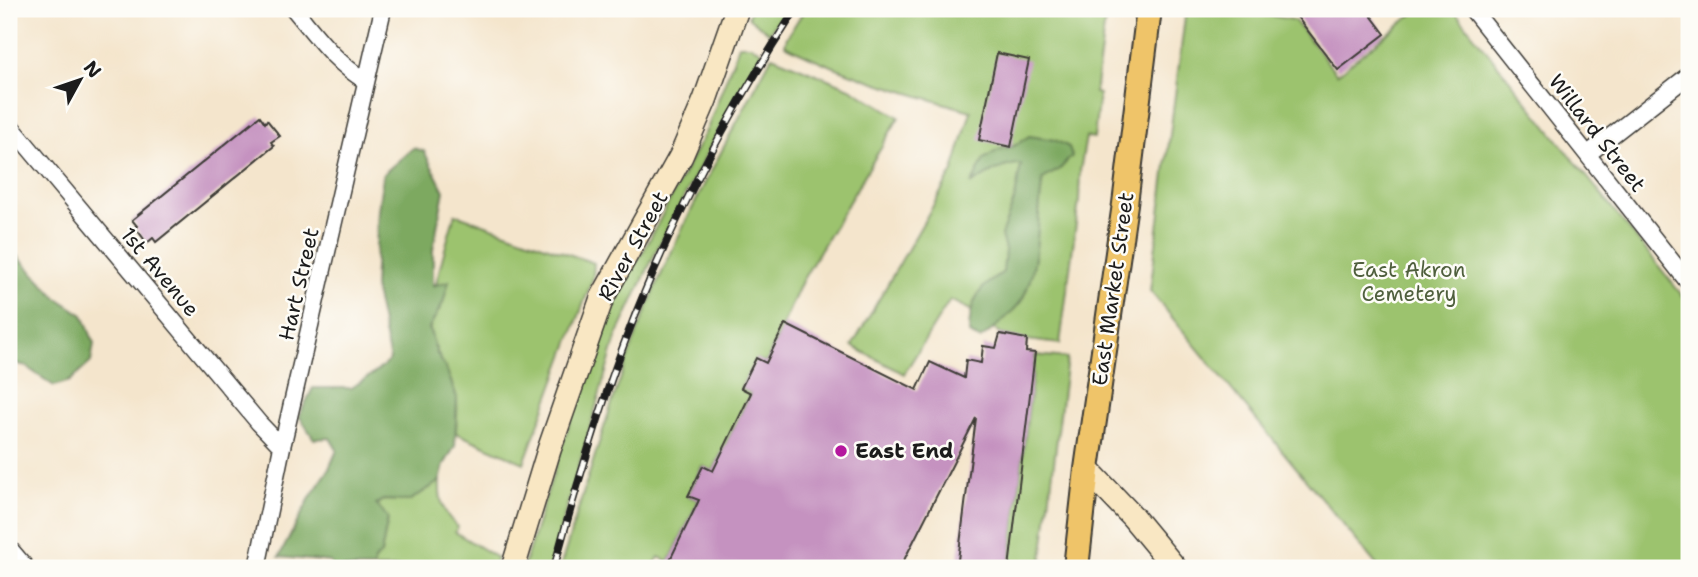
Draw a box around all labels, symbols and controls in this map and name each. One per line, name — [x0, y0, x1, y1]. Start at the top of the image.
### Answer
north arrow — [46, 46, 116, 116]
text: N — [78, 56, 107, 83]
street label: Willard Street — [1542, 68, 1652, 198]
street label: River Street — [591, 186, 675, 306]
street label: East Market Street — [1086, 190, 1140, 388]
street label: 1st Avenue — [114, 222, 206, 322]
street label: Hart Street — [272, 225, 326, 343]
park label: East Akron Cemetery — [1352, 256, 1466, 308]
place label: East End — [855, 437, 954, 465]
marker: East End — [833, 443, 849, 459]

